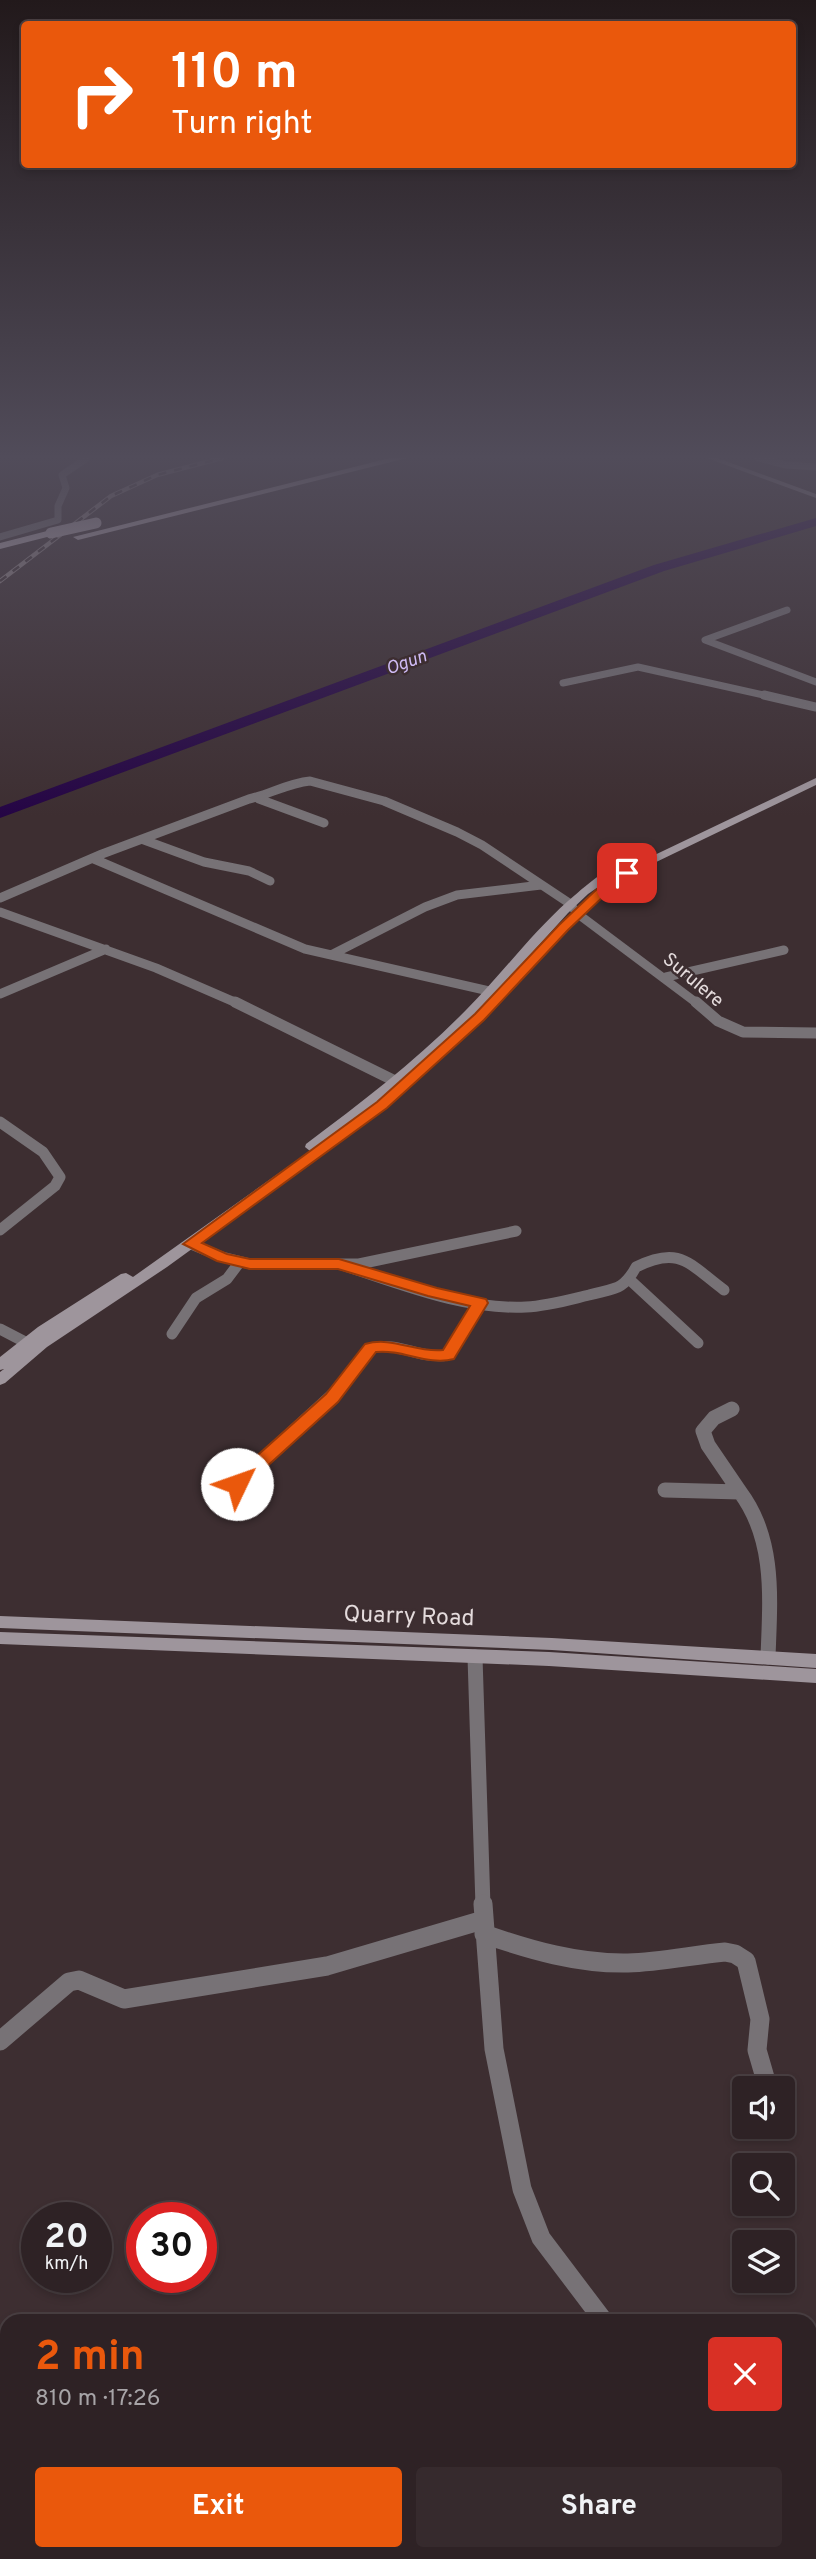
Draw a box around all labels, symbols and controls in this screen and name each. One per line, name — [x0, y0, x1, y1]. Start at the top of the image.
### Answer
text: 110 m — [171, 44, 298, 106]
icon: right — [56, 49, 147, 140]
text: Turn right — [171, 105, 313, 145]
water label: Ogun — [383, 645, 430, 681]
pin — [597, 843, 657, 903]
icon: arrive — [608, 854, 646, 892]
street label: Surulere — [657, 948, 728, 1013]
position arrow — [200, 1447, 274, 1521]
street label: Quarry Road — [343, 1601, 475, 1634]
map controls — [732, 2076, 795, 2293]
button: sound — [732, 2076, 795, 2139]
button: search — [732, 2153, 795, 2216]
speed limit sign: 30 — [126, 2202, 217, 2293]
text: 20 — [44, 2216, 89, 2260]
button: layers — [732, 2230, 795, 2293]
text: km/h — [45, 2253, 88, 2276]
text: 2 min — [35, 2332, 145, 2385]
button: close — [708, 2337, 782, 2411]
text: 810 m · 17:26 — [35, 2385, 161, 2414]
button: Exit — [35, 2467, 402, 2547]
button: Share — [416, 2467, 782, 2547]

